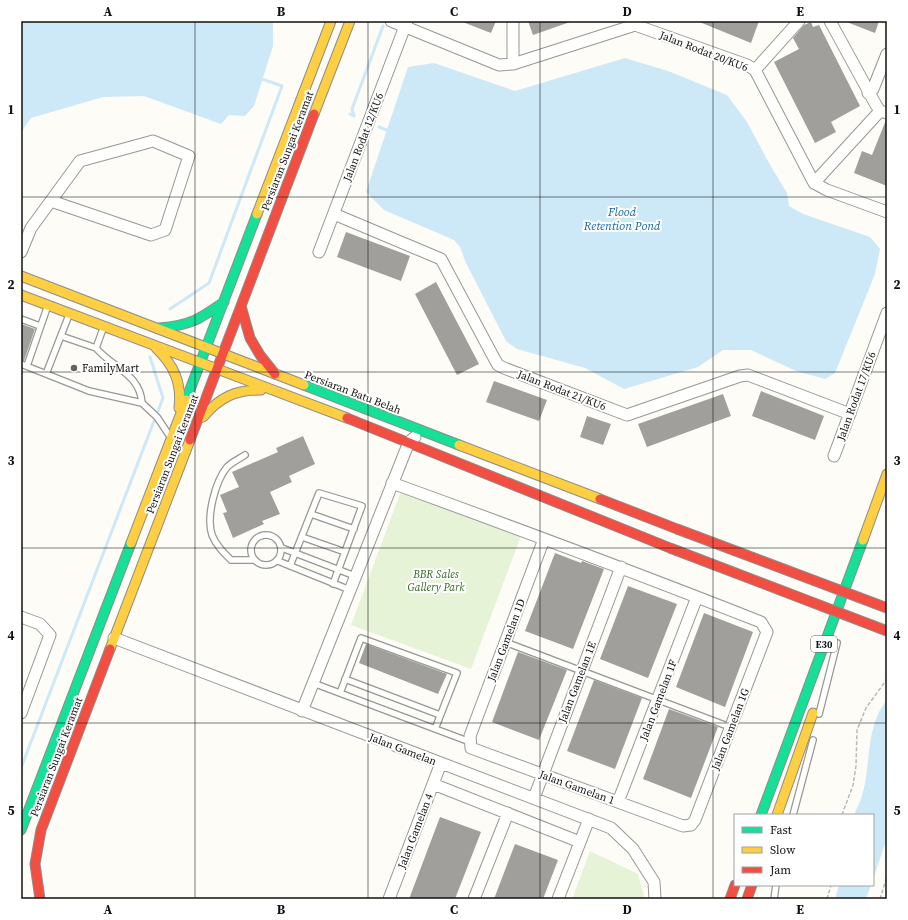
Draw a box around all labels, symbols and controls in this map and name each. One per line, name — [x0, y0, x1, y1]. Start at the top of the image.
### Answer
text: A — [104, 3, 113, 20]
text: B — [277, 3, 286, 20]
text: C — [450, 3, 458, 20]
text: D — [622, 3, 632, 20]
text: E — [796, 3, 804, 20]
street label: Jalan Rodat 20/KU6 — [656, 27, 751, 75]
street label: Persiaran Sungai Keramat — [258, 89, 317, 213]
street label: Jalan Rodat 12/KU6 — [339, 90, 387, 185]
text: 1 — [7, 101, 15, 118]
text: 1 — [893, 101, 901, 118]
water label: Flood Retention Pond — [583, 204, 661, 234]
text: 2 — [7, 276, 15, 293]
text: 2 — [893, 276, 901, 293]
street label: Jalan Rodat 17/KU6 — [833, 349, 880, 444]
place label: FamilyMart — [82, 361, 139, 376]
marker: FamilyMart — [69, 363, 79, 373]
street label: Jalan Rodat 21/KU6 — [514, 366, 609, 414]
street label: Persiaran Batu Belah — [302, 367, 404, 418]
street label: Persiaran Sungai Keramat — [143, 392, 202, 516]
text: 3 — [7, 452, 15, 469]
text: 3 — [893, 452, 901, 469]
park label: BBR Sales Gallery Park — [408, 567, 465, 595]
street label: Jalan Gamelan 1D — [484, 597, 529, 684]
text: 4 — [7, 627, 15, 644]
text: 4 — [893, 627, 901, 644]
road number: E30 — [811, 636, 837, 652]
street label: Jalan Gamelan 1E — [555, 639, 600, 726]
street label: Jalan Gamelan 1F — [636, 657, 681, 744]
street label: Jalan Gamelan 1G — [708, 686, 753, 773]
street label: Persiaran Sungai Keramat — [27, 695, 86, 819]
street label: Jalan Gamelan — [366, 729, 439, 769]
street label: Jalan Gamelan 1 — [536, 767, 617, 808]
street label: Jalan Gamelan 4 — [394, 791, 437, 872]
text: 5 — [7, 802, 15, 819]
text: 5 — [893, 802, 901, 819]
legend — [734, 814, 874, 886]
text: Fast — [770, 822, 792, 838]
text: Slow — [770, 842, 796, 858]
text: Jam — [769, 862, 791, 878]
text: A — [104, 901, 113, 918]
text: B — [277, 901, 286, 918]
text: C — [450, 901, 458, 918]
text: D — [622, 901, 632, 918]
text: E — [796, 901, 804, 918]

